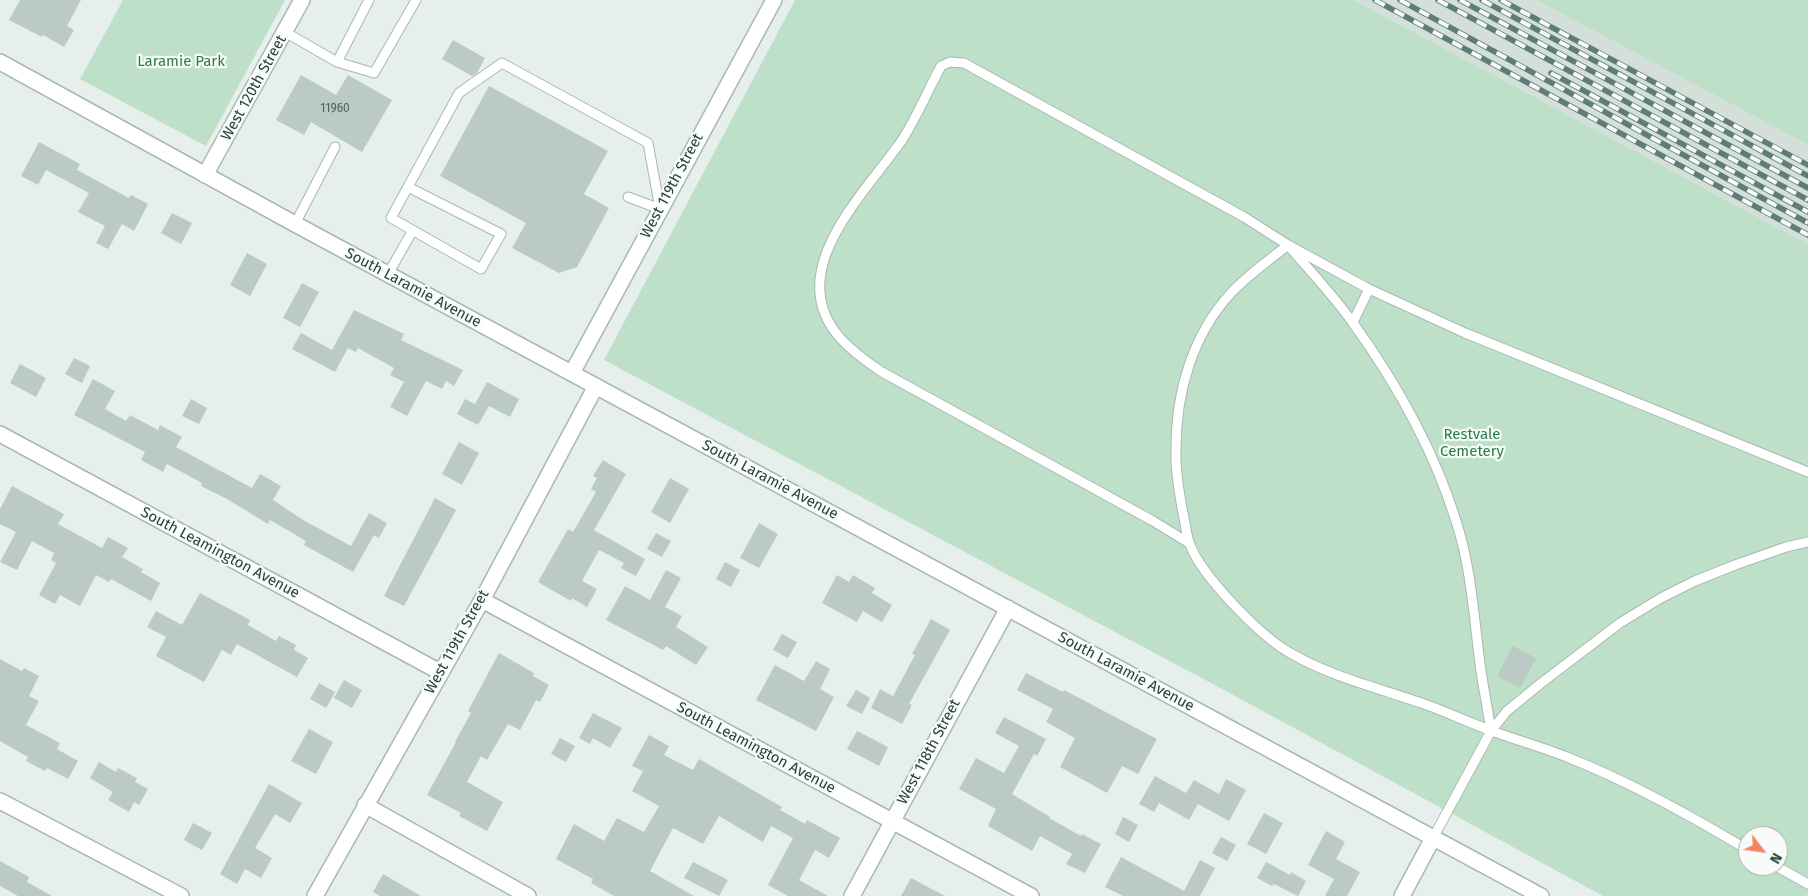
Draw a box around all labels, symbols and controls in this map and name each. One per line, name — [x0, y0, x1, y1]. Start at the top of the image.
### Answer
street label: West 120th Street — [218, 32, 290, 144]
park label: Laramie Park — [137, 53, 225, 71]
house number: 11960 — [320, 102, 350, 116]
street label: West 119th Street — [637, 130, 707, 242]
street label: South Laramie Avenue — [342, 244, 484, 332]
park label: Restvale Cemetery — [1440, 426, 1504, 461]
street label: South Laramie Avenue — [699, 436, 841, 524]
street label: South Leamington Avenue — [138, 503, 302, 603]
street label: West 119th Street — [421, 587, 493, 697]
street label: South Laramie Avenue — [1055, 628, 1197, 716]
street label: West 118th Street — [894, 696, 964, 808]
street label: South Leamington Avenue — [674, 698, 838, 798]
north arrow — [1738, 826, 1788, 876]
text: N — [1766, 850, 1785, 867]

